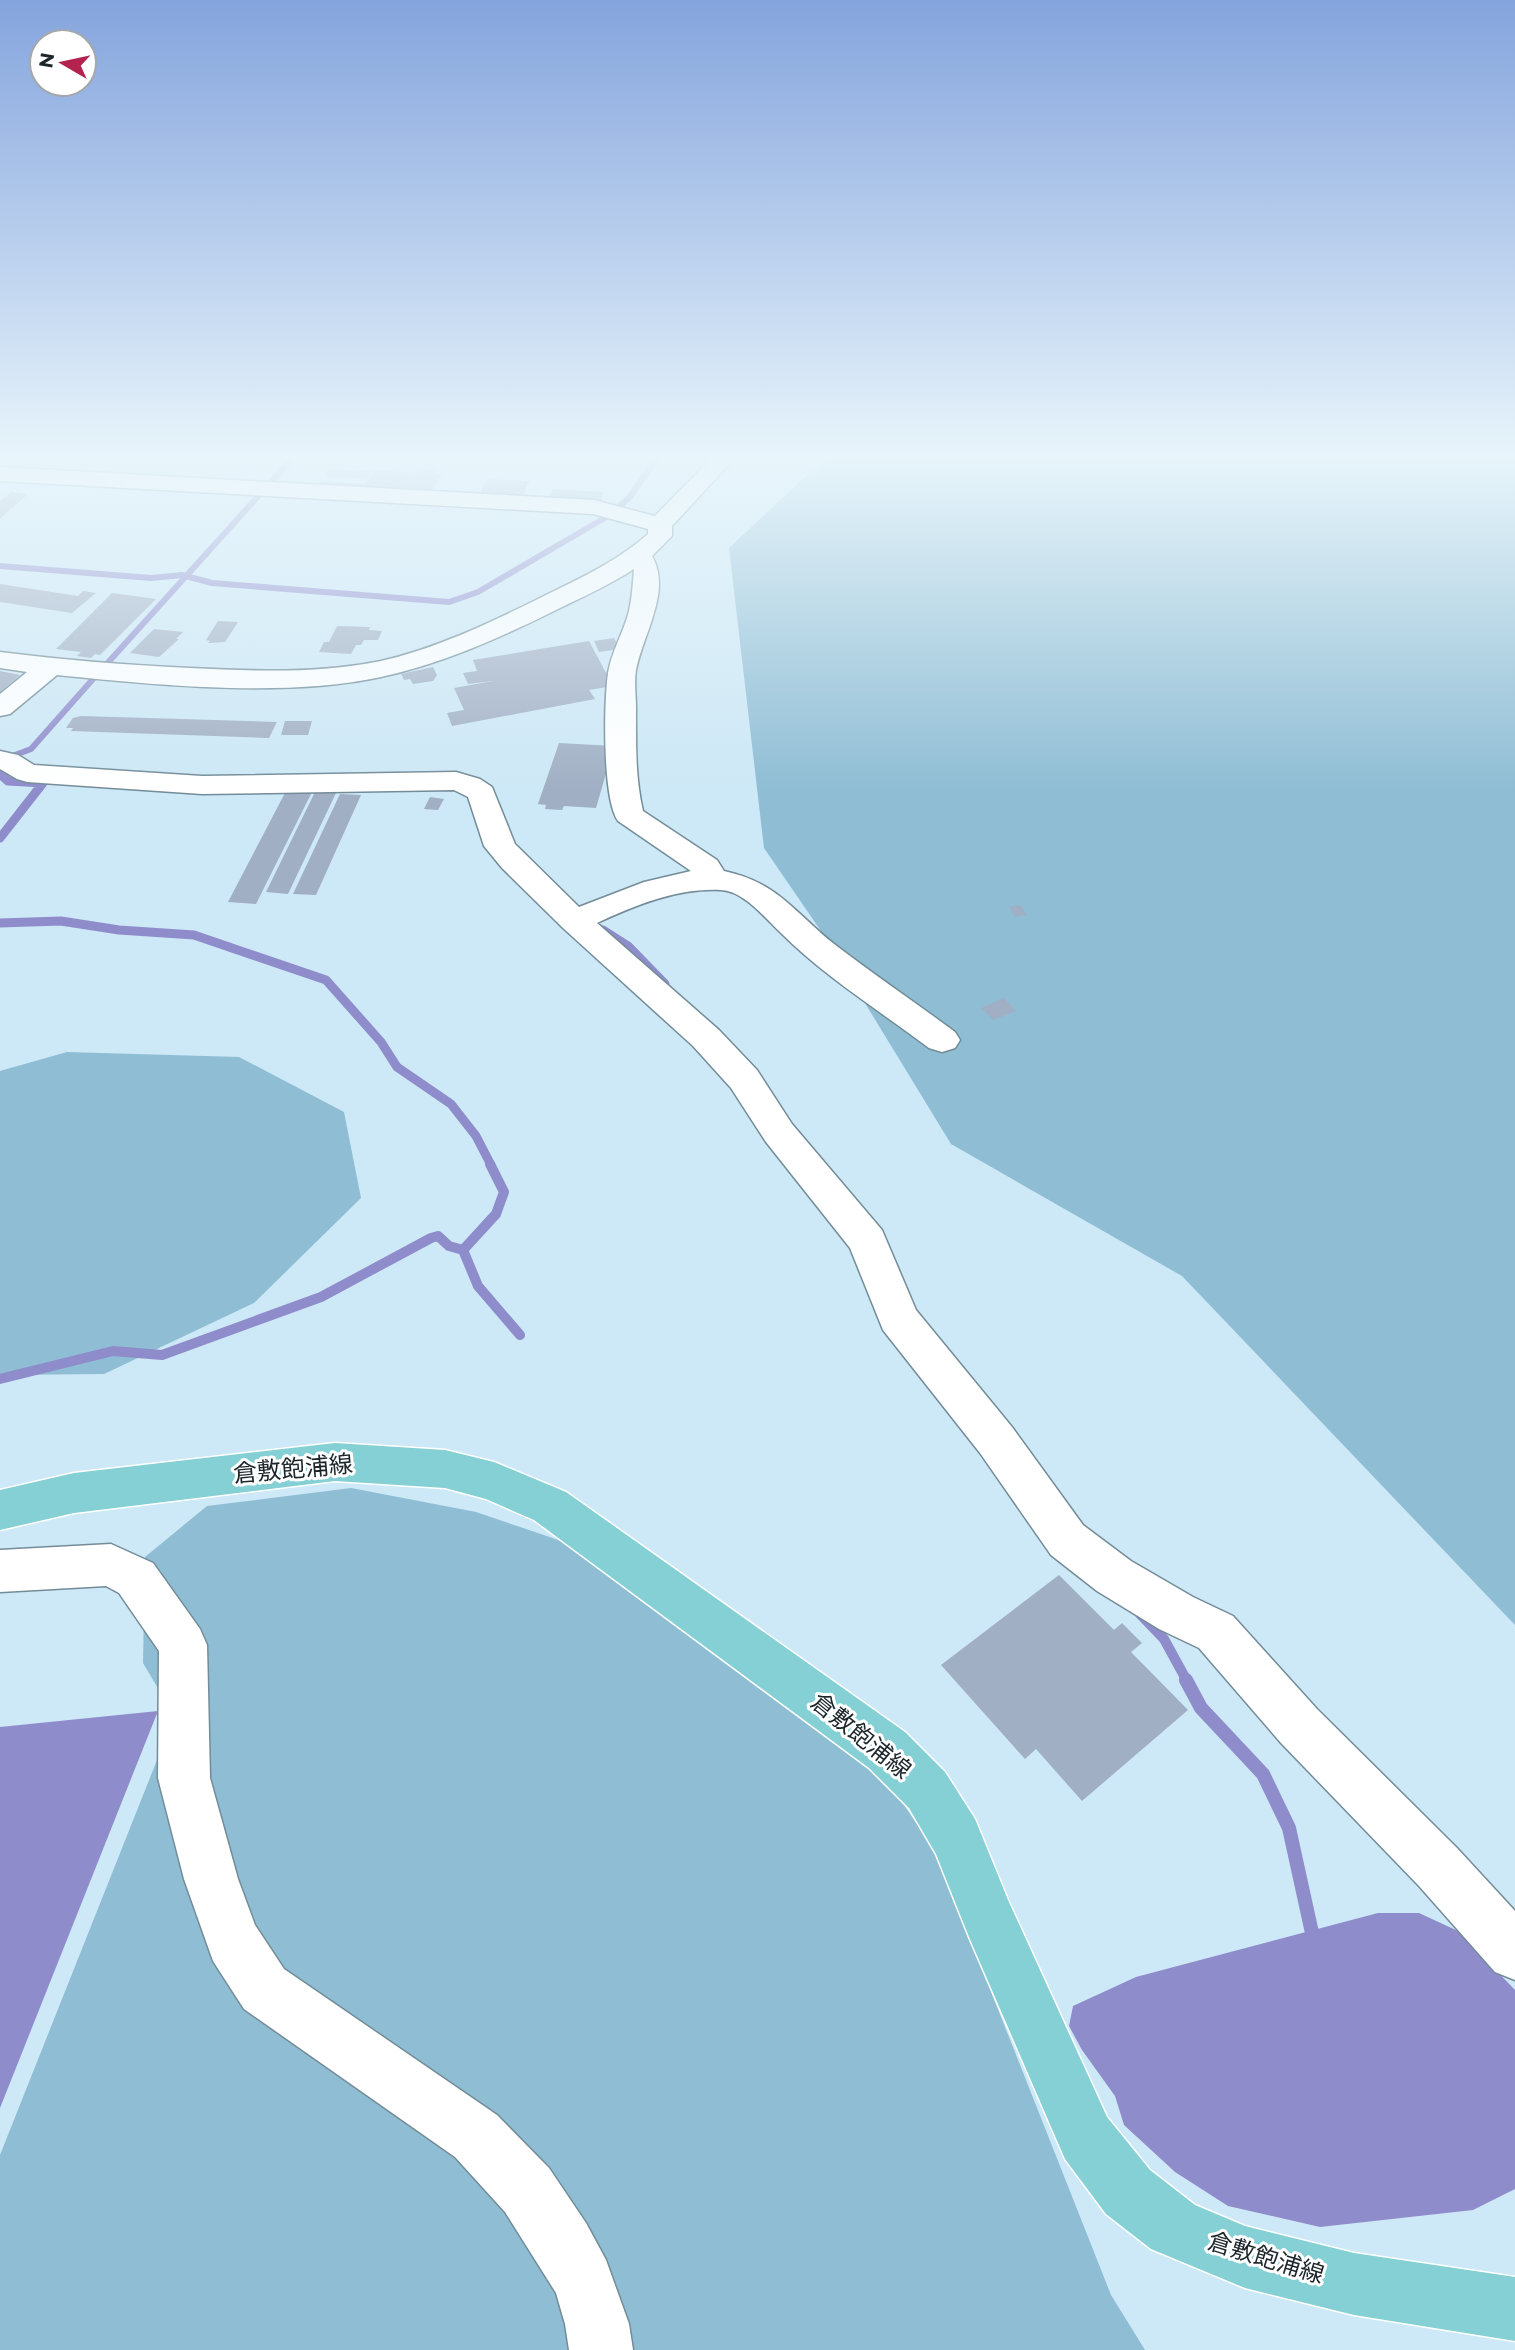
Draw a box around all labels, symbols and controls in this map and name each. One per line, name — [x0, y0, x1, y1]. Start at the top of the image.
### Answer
north arrow — [28, 28, 98, 98]
text: N — [34, 51, 59, 70]
street label: 倉敷飽浦線 — [232, 1449, 354, 1488]
street label: 倉敷飽浦線 — [806, 1687, 917, 1785]
street label: 倉敷飽浦線 — [1205, 2226, 1328, 2289]

